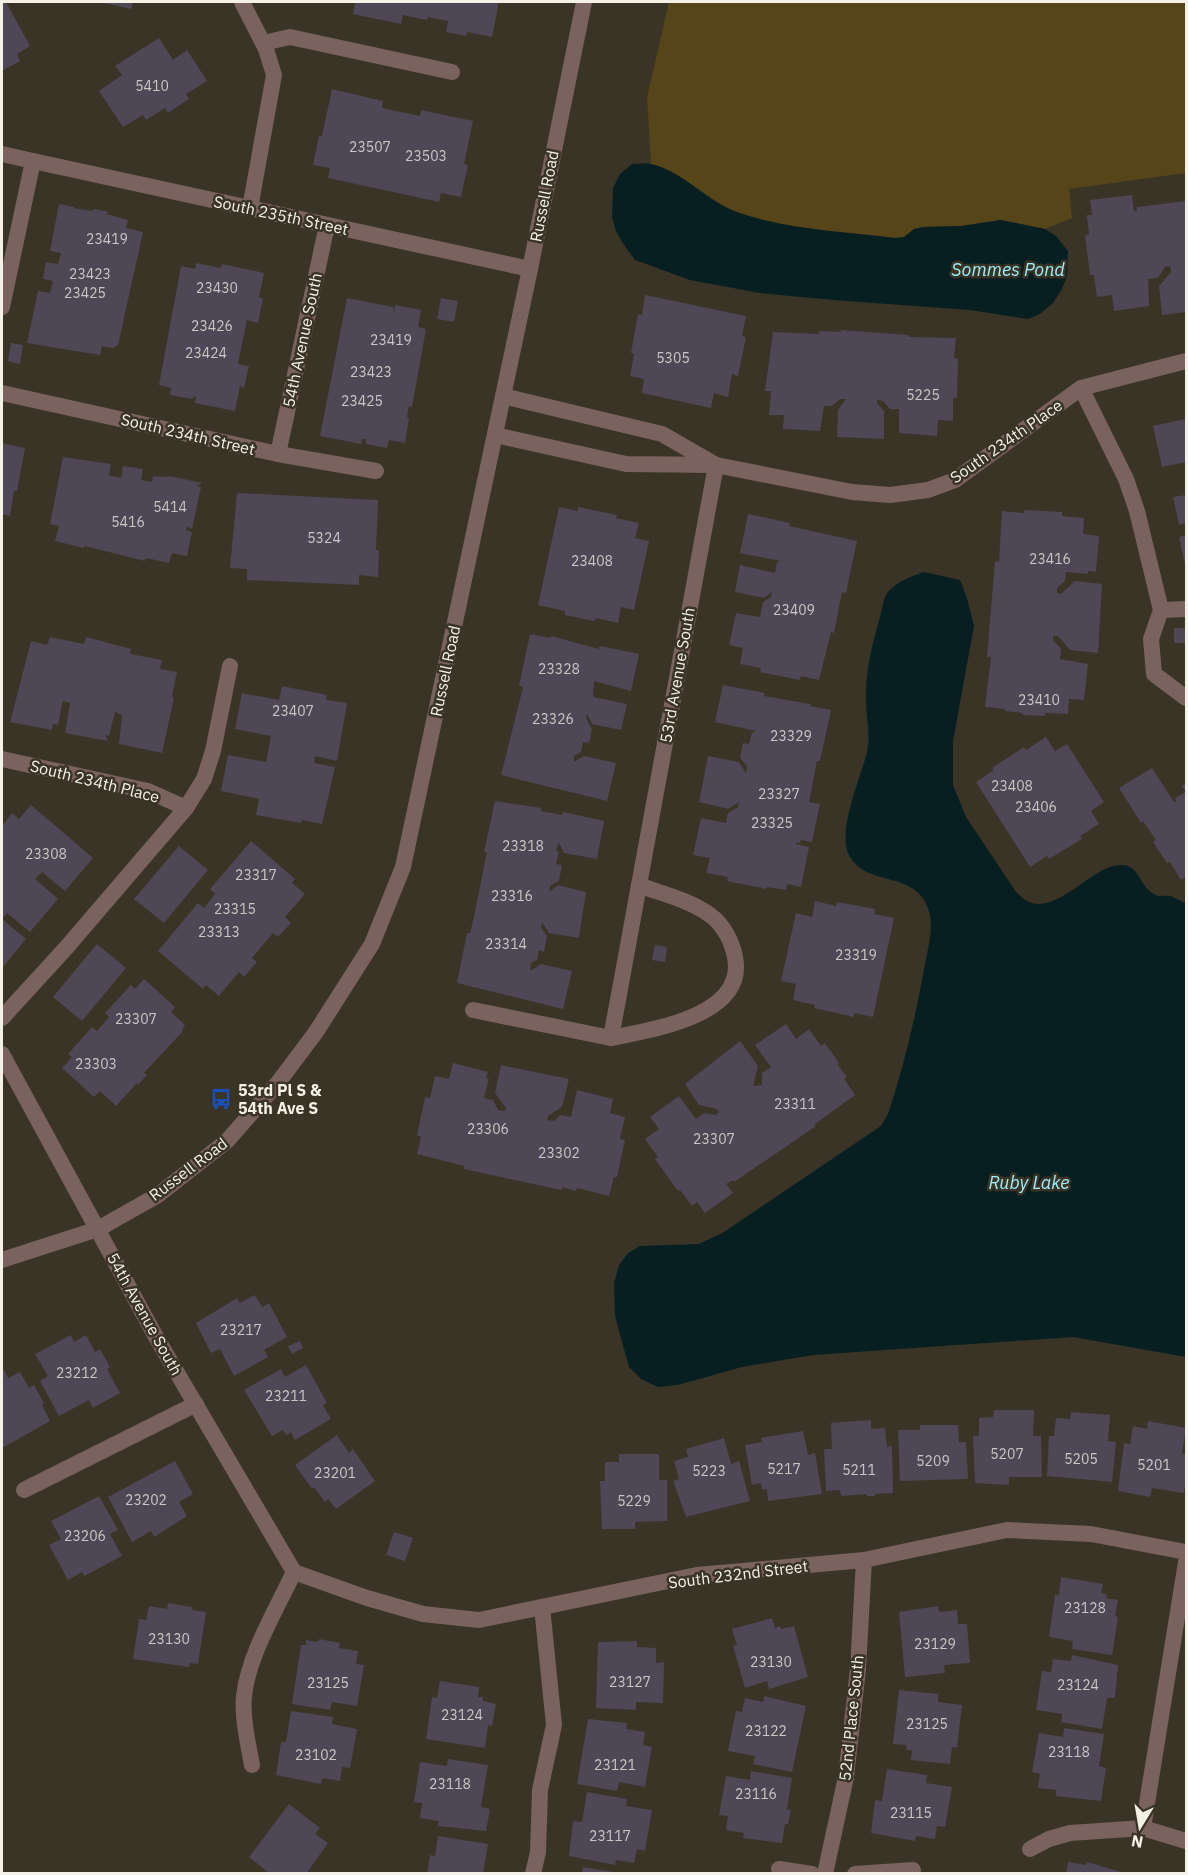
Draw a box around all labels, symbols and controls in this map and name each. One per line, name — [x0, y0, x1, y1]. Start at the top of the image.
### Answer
house number: 5410 — [135, 77, 169, 95]
house number: 23507 — [349, 138, 391, 156]
house number: 23503 — [405, 147, 447, 165]
street label: Russell Road — [525, 149, 563, 243]
street label: South 235th Street — [212, 191, 350, 239]
house number: 23419 — [86, 230, 128, 248]
water label: Sommes Pond — [951, 258, 1065, 281]
house number: 23423 — [69, 265, 111, 283]
street label: 54th Avenue South — [278, 271, 326, 409]
house number: 23430 — [196, 279, 238, 297]
house number: 23425 — [64, 284, 106, 302]
house number: 23426 — [191, 317, 233, 335]
house number: 23419 — [370, 331, 412, 349]
house number: 23424 — [185, 344, 227, 362]
house number: 5305 — [656, 349, 690, 367]
house number: 23423 — [350, 363, 392, 381]
house number: 5225 — [906, 386, 940, 404]
house number: 23425 — [341, 392, 383, 410]
street label: South 234th Place — [946, 395, 1066, 487]
street label: South 234th Street — [119, 409, 257, 459]
house number: 5414 — [153, 498, 187, 516]
house number: 5416 — [111, 513, 145, 531]
house number: 5324 — [307, 529, 341, 547]
house number: 23416 — [1029, 550, 1071, 568]
house number: 23408 — [571, 552, 613, 570]
house number: 23409 — [773, 601, 815, 619]
street label: 53rd Avenue South — [655, 606, 699, 744]
street label: Russell Road — [426, 624, 464, 718]
house number: 23328 — [538, 660, 580, 678]
house number: 23410 — [1018, 691, 1060, 709]
house number: 23407 — [272, 702, 314, 720]
house number: 23326 — [532, 710, 574, 728]
house number: 23329 — [770, 727, 812, 745]
street label: South 234th Place — [28, 755, 162, 807]
house number: 23408 — [991, 777, 1033, 795]
house number: 23327 — [758, 785, 800, 803]
house number: 23406 — [1015, 798, 1057, 816]
house number: 23325 — [751, 814, 793, 832]
house number: 23318 — [502, 837, 544, 855]
house number: 23308 — [25, 845, 67, 863]
house number: 23317 — [235, 866, 277, 884]
house number: 23316 — [491, 887, 533, 905]
house number: 23315 — [214, 900, 256, 918]
house number: 23313 — [198, 923, 240, 941]
house number: 23314 — [485, 935, 527, 953]
house number: 23319 — [835, 946, 877, 964]
house number: 23307 — [115, 1010, 157, 1028]
house number: 23303 — [75, 1055, 117, 1073]
place label: 53rd Pl S & 54th Ave S — [238, 1080, 322, 1118]
bus stop icon: 53rd Pl S & 54th Ave S — [209, 1087, 233, 1111]
house number: 23311 — [774, 1095, 816, 1113]
house number: 23306 — [467, 1120, 509, 1138]
house number: 23307 — [693, 1130, 735, 1148]
street label: Russell Road — [145, 1133, 231, 1205]
house number: 23302 — [538, 1144, 580, 1162]
water label: Ruby Lake — [988, 1171, 1070, 1194]
street label: 54th Avenue South — [103, 1249, 187, 1379]
house number: 23217 — [220, 1321, 262, 1339]
house number: 23212 — [56, 1364, 98, 1382]
house number: 23211 — [265, 1387, 307, 1405]
house number: 5207 — [990, 1445, 1024, 1463]
house number: 5205 — [1064, 1450, 1098, 1468]
house number: 5209 — [916, 1452, 950, 1470]
house number: 5201 — [1137, 1456, 1171, 1474]
house number: 5217 — [767, 1460, 801, 1478]
house number: 5211 — [842, 1461, 876, 1479]
house number: 5223 — [692, 1462, 726, 1480]
house number: 23201 — [314, 1464, 356, 1482]
house number: 23202 — [125, 1491, 167, 1509]
house number: 5229 — [617, 1492, 651, 1510]
house number: 23206 — [64, 1527, 106, 1545]
street label: South 232nd Street — [667, 1556, 809, 1592]
house number: 23128 — [1064, 1599, 1106, 1617]
house number: 23130 — [148, 1630, 190, 1648]
house number: 23129 — [914, 1635, 956, 1653]
house number: 23130 — [750, 1653, 792, 1671]
street label: 52nd Place South — [834, 1654, 868, 1782]
house number: 23127 — [609, 1673, 651, 1691]
house number: 23125 — [307, 1674, 349, 1692]
house number: 23124 — [1057, 1676, 1099, 1694]
house number: 23124 — [441, 1706, 483, 1724]
house number: 23125 — [906, 1715, 948, 1733]
house number: 23122 — [745, 1722, 787, 1740]
house number: 23118 — [1048, 1743, 1090, 1761]
house number: 23102 — [295, 1746, 337, 1764]
house number: 23121 — [594, 1756, 636, 1774]
house number: 23118 — [429, 1775, 471, 1793]
house number: 23116 — [735, 1785, 777, 1803]
north arrow — [1110, 1797, 1170, 1857]
house number: 23115 — [890, 1804, 932, 1822]
house number: 23117 — [589, 1827, 631, 1845]
text: N — [1130, 1831, 1145, 1853]

